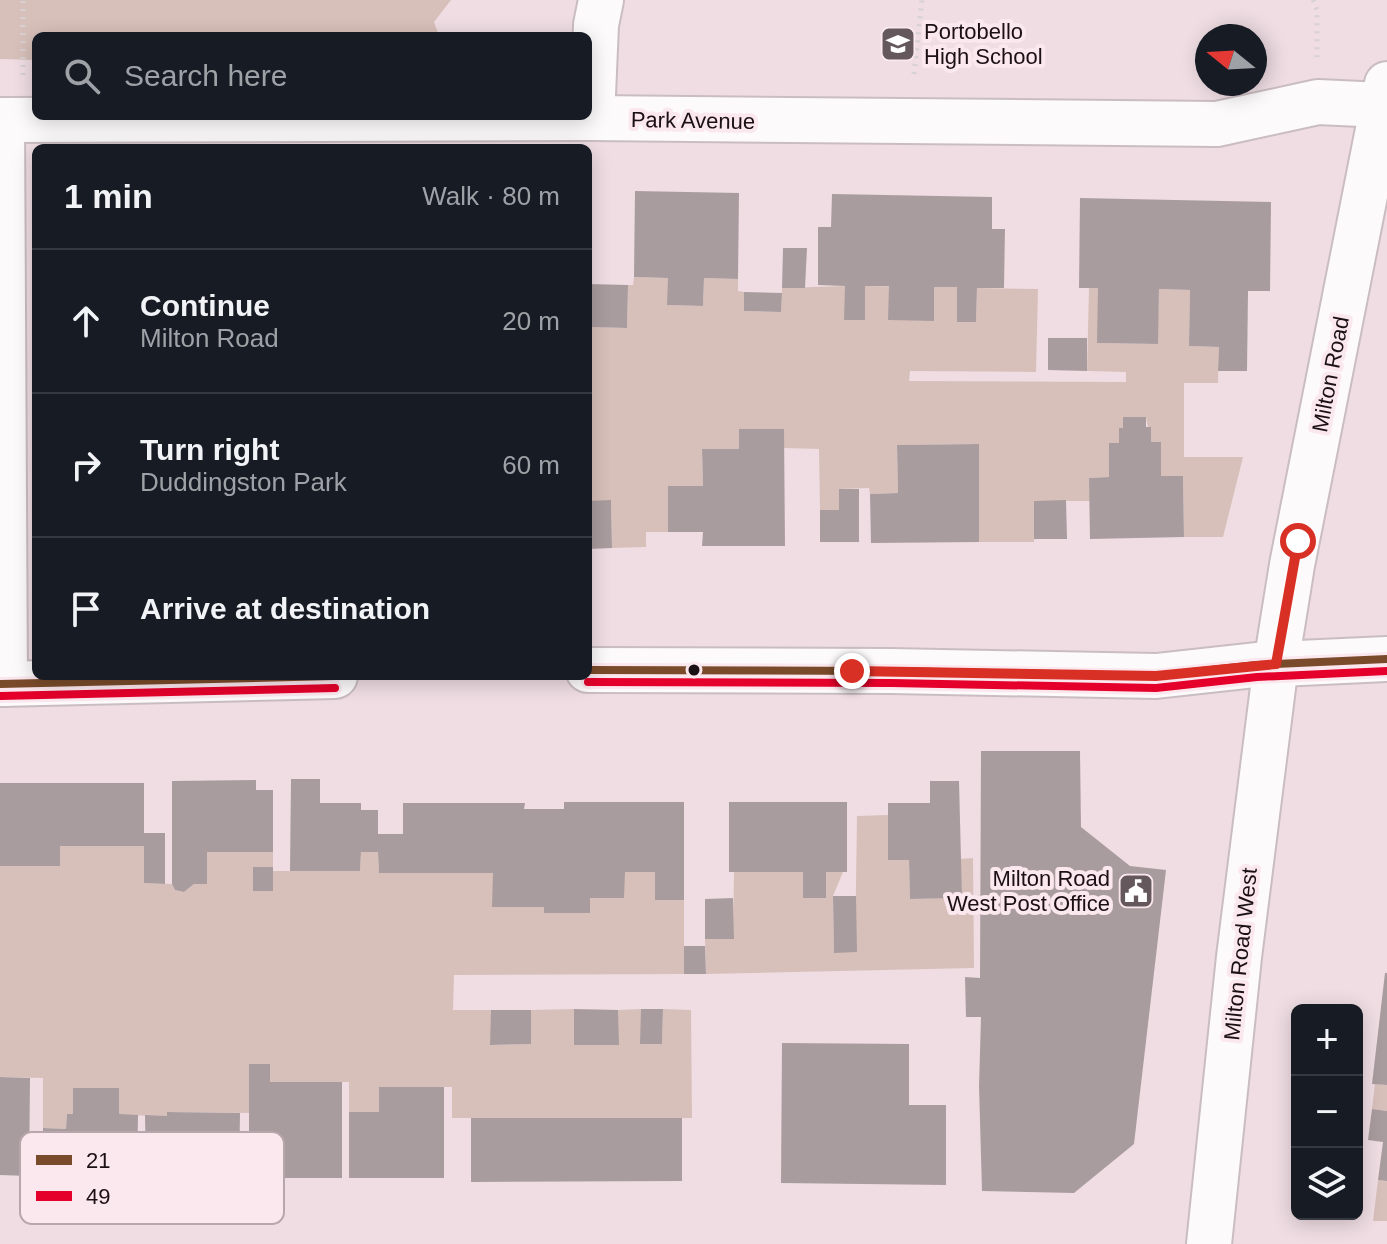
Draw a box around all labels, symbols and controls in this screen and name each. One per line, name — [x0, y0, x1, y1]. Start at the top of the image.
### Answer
place label: Portobello High School — [924, 19, 1043, 69]
north arrow — [1195, 24, 1267, 96]
school or university icon: Portobello High School — [879, 25, 917, 63]
search box — [32, 32, 592, 120]
icon: search — [60, 54, 104, 98]
text: Search here — [124, 59, 287, 92]
street label: Park Avenue — [631, 107, 755, 134]
text: 1 min — [64, 177, 153, 215]
text: Walk · 80 m — [422, 181, 560, 211]
text: Continue — [140, 289, 270, 322]
icon: ahead — [64, 299, 108, 343]
text: 20 m — [502, 306, 560, 336]
street label: Milton Road — [1307, 314, 1354, 434]
text: Milton Road — [140, 323, 279, 353]
text: Turn right — [140, 433, 279, 466]
icon: right — [64, 443, 108, 487]
text: 60 m — [502, 450, 560, 480]
text: Duddingston Park — [140, 467, 347, 497]
route start — [1280, 523, 1316, 559]
icon: arrive — [64, 587, 108, 631]
text: Arrive at destination — [140, 592, 430, 625]
route end — [834, 653, 870, 689]
unlabelled marker — [686, 662, 702, 678]
place label: Milton Road West Post Office — [947, 866, 1110, 916]
street label: Milton Road West — [1219, 867, 1262, 1041]
public building icon: Milton Road West Post Office — [1117, 872, 1155, 910]
map controls — [1291, 1004, 1363, 1220]
button: + — [1291, 1004, 1363, 1076]
button: − — [1291, 1076, 1363, 1148]
legend — [20, 1132, 284, 1224]
text: 21 — [86, 1148, 110, 1173]
button: layers — [1291, 1148, 1363, 1220]
text: 49 — [86, 1184, 110, 1209]

